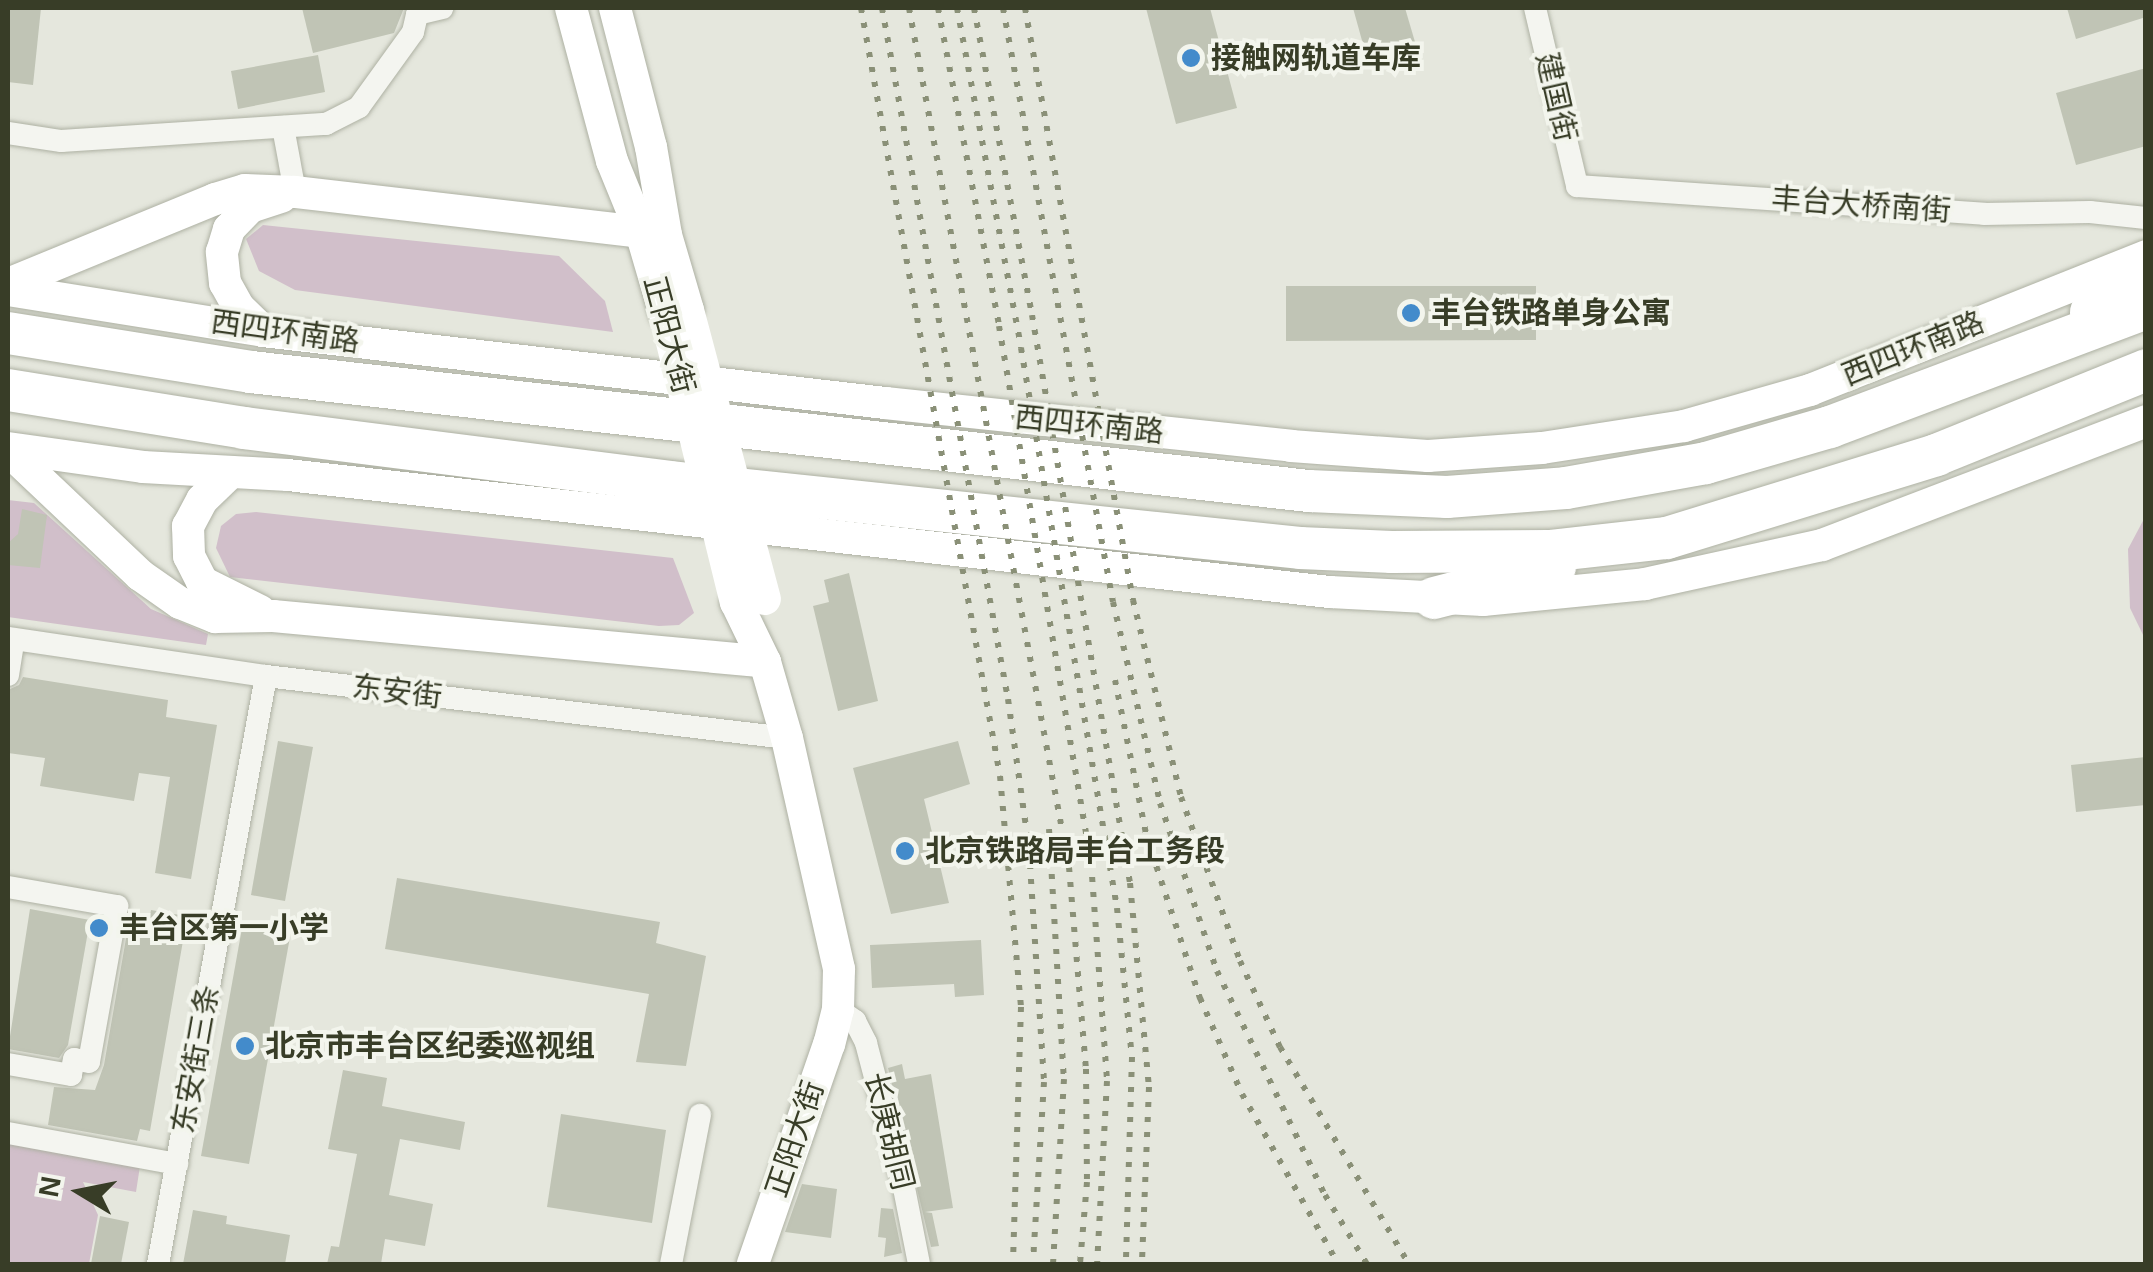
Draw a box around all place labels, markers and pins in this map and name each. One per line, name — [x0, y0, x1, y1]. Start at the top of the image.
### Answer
place label: 接触网轨道车库 — [1211, 40, 1421, 76]
marker: 接触网轨道车库 — [1180, 47, 1202, 69]
place label: 丰台铁路单身公寓 — [1431, 295, 1671, 331]
marker: 丰台铁路单身公寓 — [1400, 302, 1422, 324]
place label: 北京铁路局丰台工务段 — [925, 833, 1225, 869]
marker: 北京铁路局丰台工务段 — [894, 840, 916, 862]
place label: 丰台区第一小学 — [119, 910, 329, 946]
marker: 丰台区第一小学 — [88, 917, 110, 939]
place label: 北京市丰台区纪委巡视组 — [265, 1028, 595, 1064]
marker: 北京市丰台区纪委巡视组 — [234, 1035, 256, 1057]

